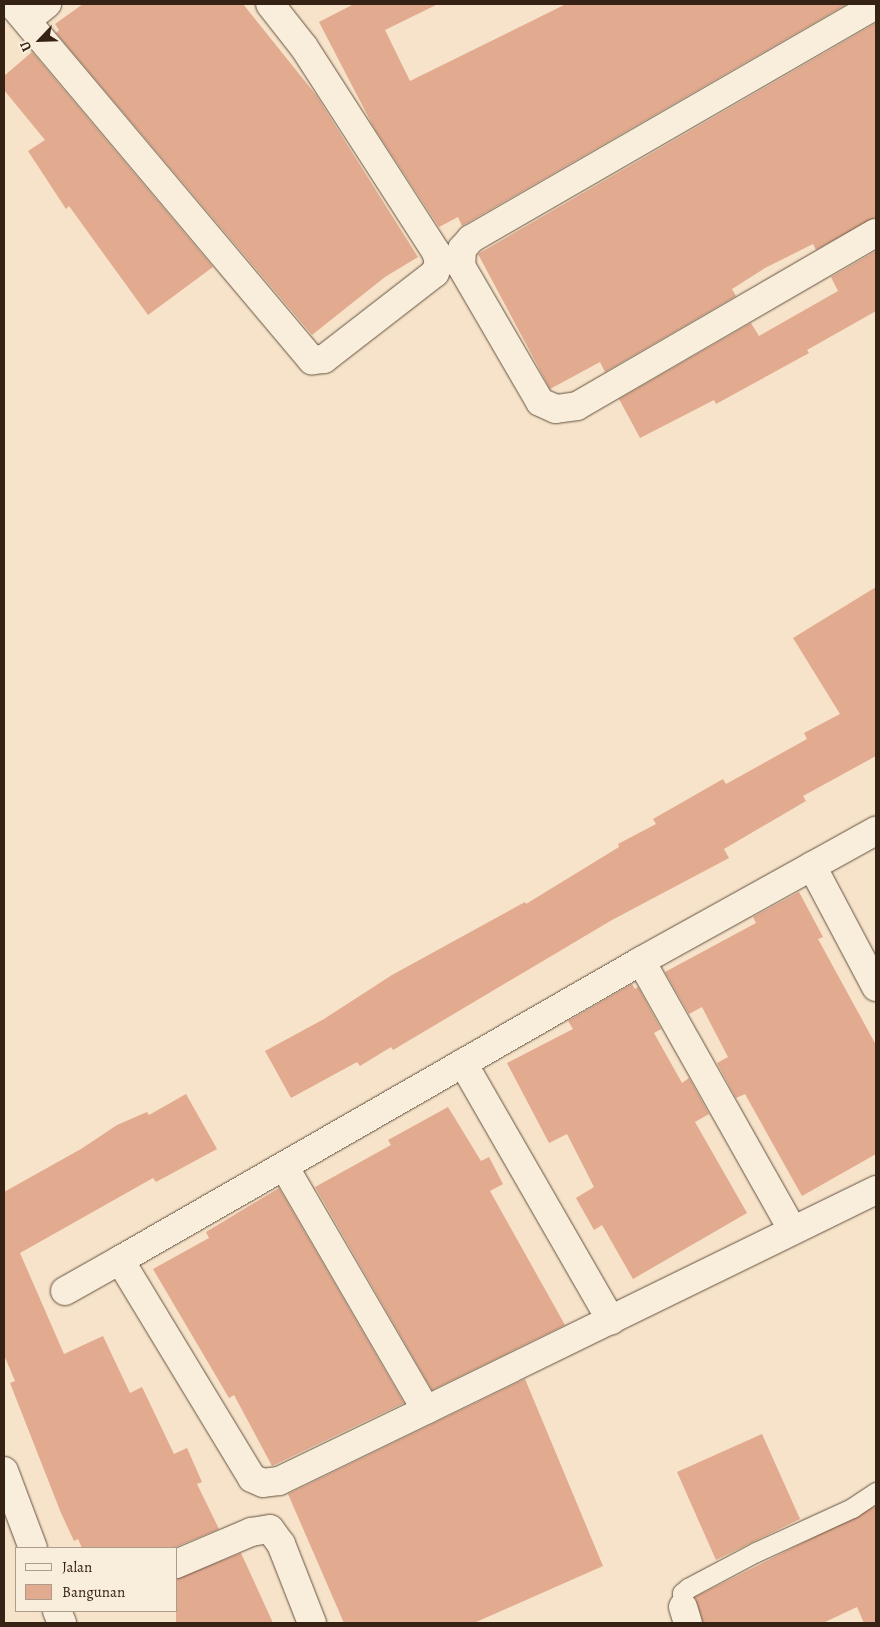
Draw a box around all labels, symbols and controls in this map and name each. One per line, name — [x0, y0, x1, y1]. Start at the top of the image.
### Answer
north arrow — [15, 15, 65, 65]
text: U — [15, 38, 36, 54]
legend — [15, 1547, 178, 1612]
text: Jalan — [62, 1557, 92, 1577]
text: Bangunan — [62, 1582, 125, 1602]

